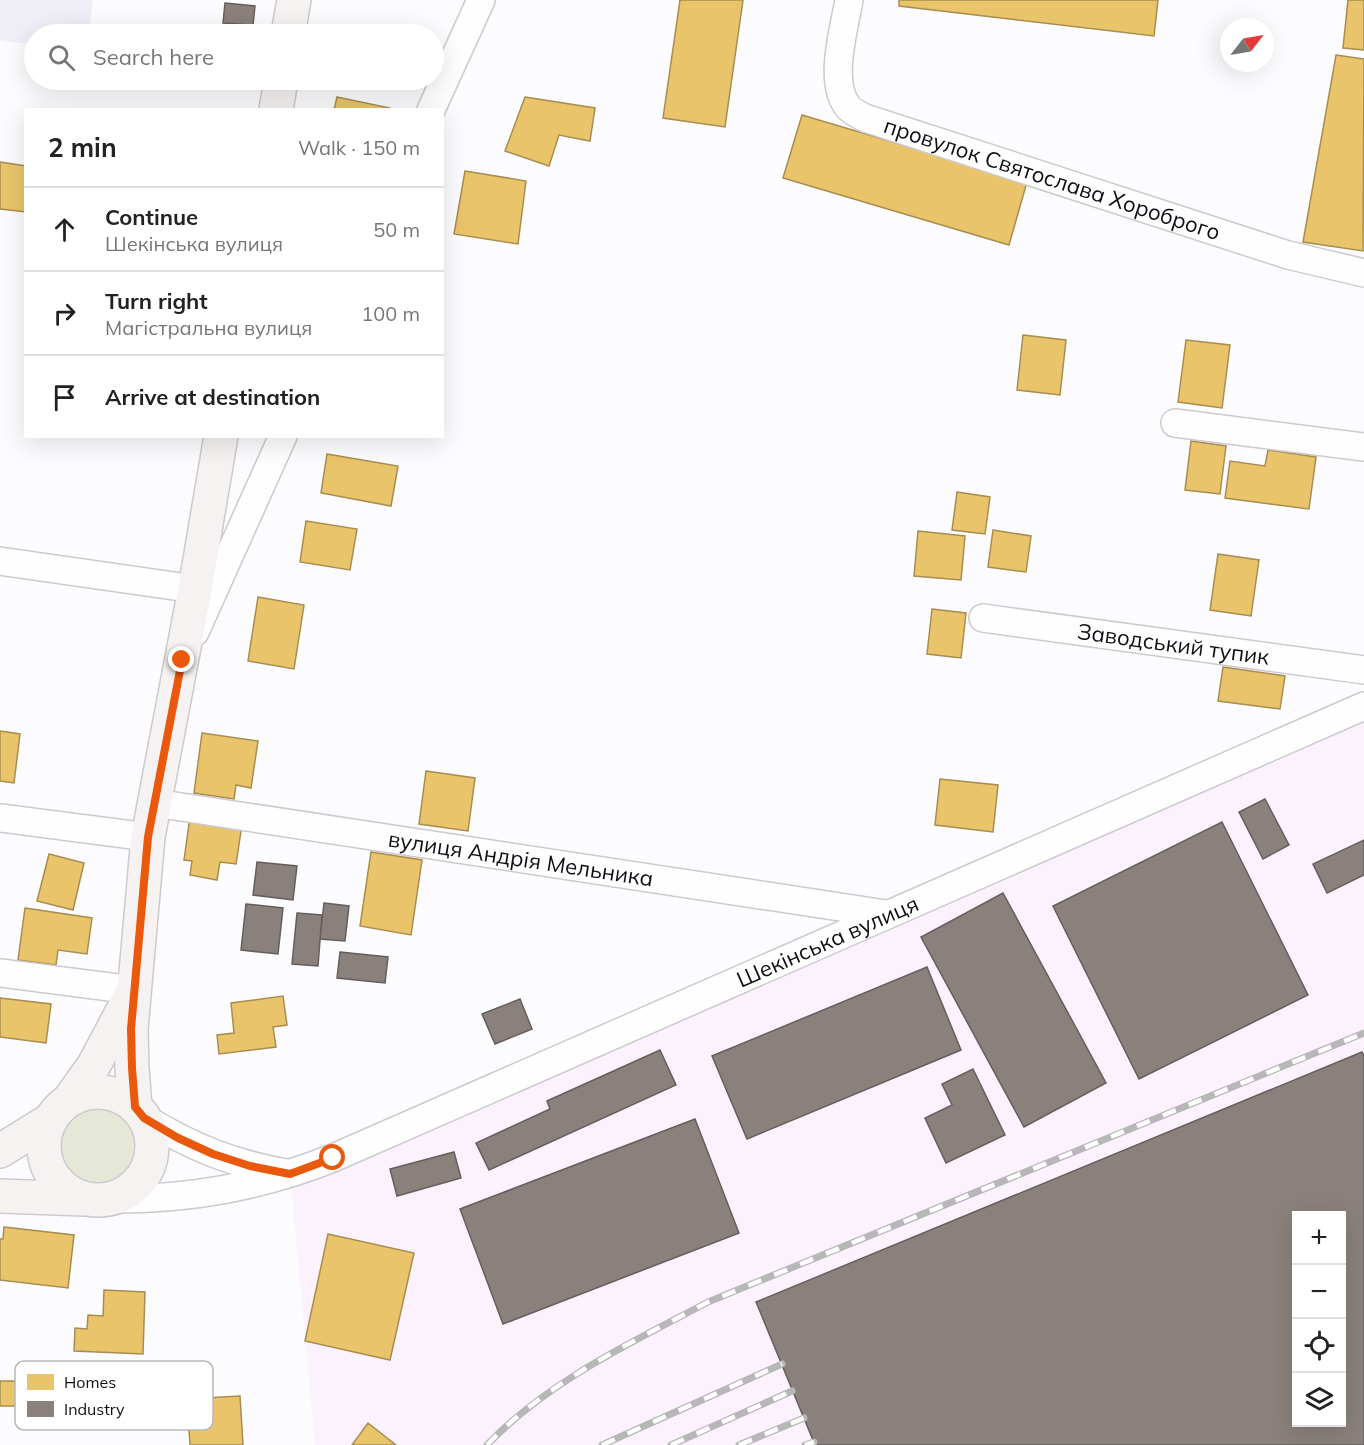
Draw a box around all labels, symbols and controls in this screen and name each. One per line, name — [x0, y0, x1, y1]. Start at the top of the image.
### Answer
north arrow — [1220, 18, 1274, 72]
search box — [24, 24, 444, 90]
icon: search — [45, 41, 78, 74]
text: Search here — [93, 43, 214, 71]
street label: провулок Святослава Хороброго — [880, 111, 1224, 246]
text: 2 min — [48, 131, 117, 164]
text: Walk · 150 m — [298, 135, 420, 160]
text: Continue — [105, 203, 198, 231]
icon: ahead — [48, 213, 81, 246]
text: 50 m — [373, 217, 420, 242]
text: Шекінська вулиця — [105, 231, 283, 256]
text: Turn right — [105, 287, 208, 315]
icon: right — [48, 297, 81, 330]
text: 100 m — [361, 301, 420, 326]
text: Магістральна вулиця — [105, 315, 312, 340]
icon: arrive — [48, 381, 81, 414]
text: Arrive at destination — [105, 383, 320, 411]
street label: Заводський тупик — [1076, 617, 1271, 671]
route end — [168, 646, 194, 672]
street label: вулиця Андрія Мельника — [386, 825, 655, 892]
street label: Шекінська вулиця — [732, 889, 923, 993]
route start — [319, 1144, 345, 1170]
map controls — [1292, 1211, 1346, 1427]
button: + — [1292, 1211, 1346, 1265]
button: − — [1292, 1265, 1346, 1319]
button: locate — [1292, 1319, 1346, 1373]
legend — [15, 1361, 213, 1430]
text: Homes — [64, 1372, 116, 1392]
button: layers — [1292, 1373, 1346, 1427]
text: Industry — [64, 1399, 125, 1419]

